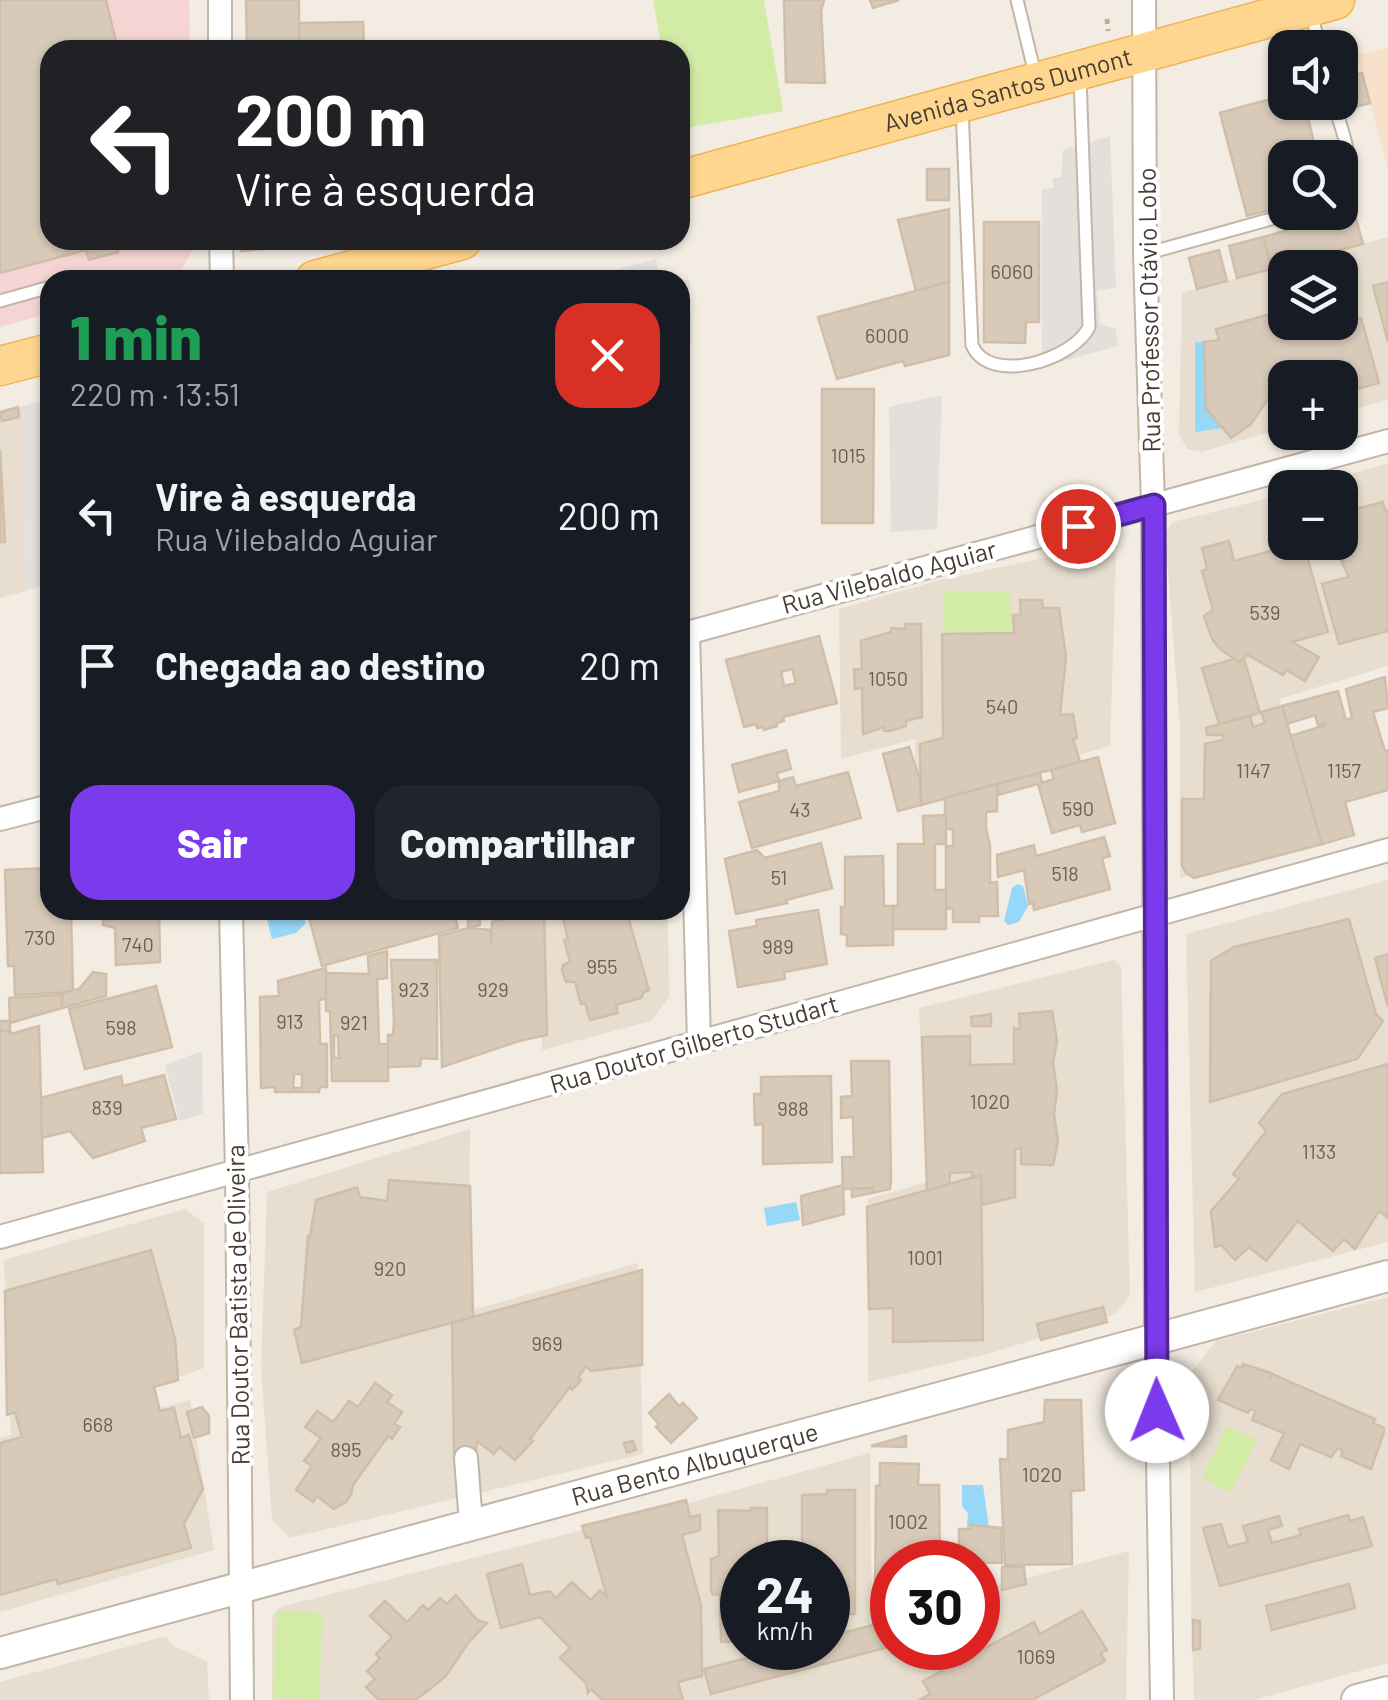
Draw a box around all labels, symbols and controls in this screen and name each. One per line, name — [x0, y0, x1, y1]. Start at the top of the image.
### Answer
map controls — [1268, 30, 1358, 560]
button: sound — [1268, 30, 1358, 120]
street label: Avenida Santos Dumont — [880, 41, 1135, 137]
text: 200 m — [235, 76, 426, 160]
icon: left — [70, 80, 200, 210]
button: search — [1268, 140, 1358, 230]
text: Vire à esquerda — [235, 161, 536, 215]
street label: Rua Professor Otávio Lobo — [1131, 167, 1165, 453]
button: layers — [1268, 250, 1358, 340]
house number: 6060 — [990, 259, 1034, 283]
text: 1 min — [70, 300, 202, 372]
button: close — [555, 303, 660, 408]
house number: 6000 — [865, 323, 909, 347]
button: + — [1268, 360, 1358, 450]
text: 220 m · 13:51 — [70, 374, 240, 412]
house number: 1015 — [830, 443, 866, 467]
button: − — [1268, 470, 1358, 560]
text: Vire à esquerda — [155, 473, 417, 519]
pin — [1036, 484, 1121, 569]
icon: left — [70, 488, 125, 543]
text: 200 m — [558, 492, 660, 538]
icon: arrive — [1051, 499, 1106, 554]
text: Rua Vilebaldo Aguiar — [155, 519, 438, 557]
street label: Rua Vilebaldo Aguiar — [778, 533, 999, 619]
house number: 539 — [1250, 600, 1281, 624]
icon: arrive — [70, 638, 125, 693]
text: Chegada ao destino — [155, 642, 486, 688]
text: 20 m — [579, 642, 660, 688]
house number: 1050 — [868, 666, 908, 690]
house number: 540 — [986, 694, 1018, 718]
house number: 1147 — [1236, 758, 1271, 782]
house number: 1157 — [1327, 758, 1361, 782]
button: Sair — [70, 785, 355, 900]
button: Compartilhar — [375, 785, 660, 900]
house number: 590 — [1062, 796, 1094, 820]
house number: 43 — [789, 797, 811, 821]
house number: 518 — [1051, 861, 1079, 885]
house number: 51 — [771, 865, 787, 889]
house number: 730 — [24, 925, 56, 949]
house number: 740 — [122, 932, 154, 956]
house number: 989 — [762, 934, 794, 958]
house number: 955 — [587, 954, 617, 978]
house number: 923 — [398, 977, 430, 1001]
house number: 929 — [477, 977, 509, 1001]
street label: Rua Doutor Gilberto Studart — [546, 987, 841, 1099]
house number: 913 — [276, 1009, 304, 1033]
house number: 921 — [340, 1010, 368, 1034]
house number: 598 — [105, 1015, 137, 1039]
house number: 1020 — [970, 1089, 1010, 1113]
house number: 839 — [91, 1095, 123, 1119]
house number: 988 — [777, 1096, 809, 1120]
house number: 1133 — [1302, 1139, 1336, 1163]
street label: Rua Doutor Batista de Oliveira — [219, 1144, 255, 1466]
house number: 1001 — [907, 1245, 943, 1269]
house number: 920 — [374, 1256, 406, 1280]
house number: 969 — [531, 1331, 563, 1355]
position arrow — [1105, 1359, 1209, 1463]
house number: 668 — [82, 1412, 114, 1436]
street label: Rua Bento Albuquerque — [568, 1416, 821, 1511]
house number: 895 — [330, 1437, 362, 1461]
house number: 1020 — [1022, 1462, 1062, 1486]
house number: 1002 — [888, 1509, 928, 1533]
speed limit sign: 30 — [870, 1540, 1000, 1670]
text: 24 — [756, 1563, 814, 1623]
text: km/h — [757, 1615, 813, 1645]
house number: 1069 — [1016, 1644, 1056, 1668]

